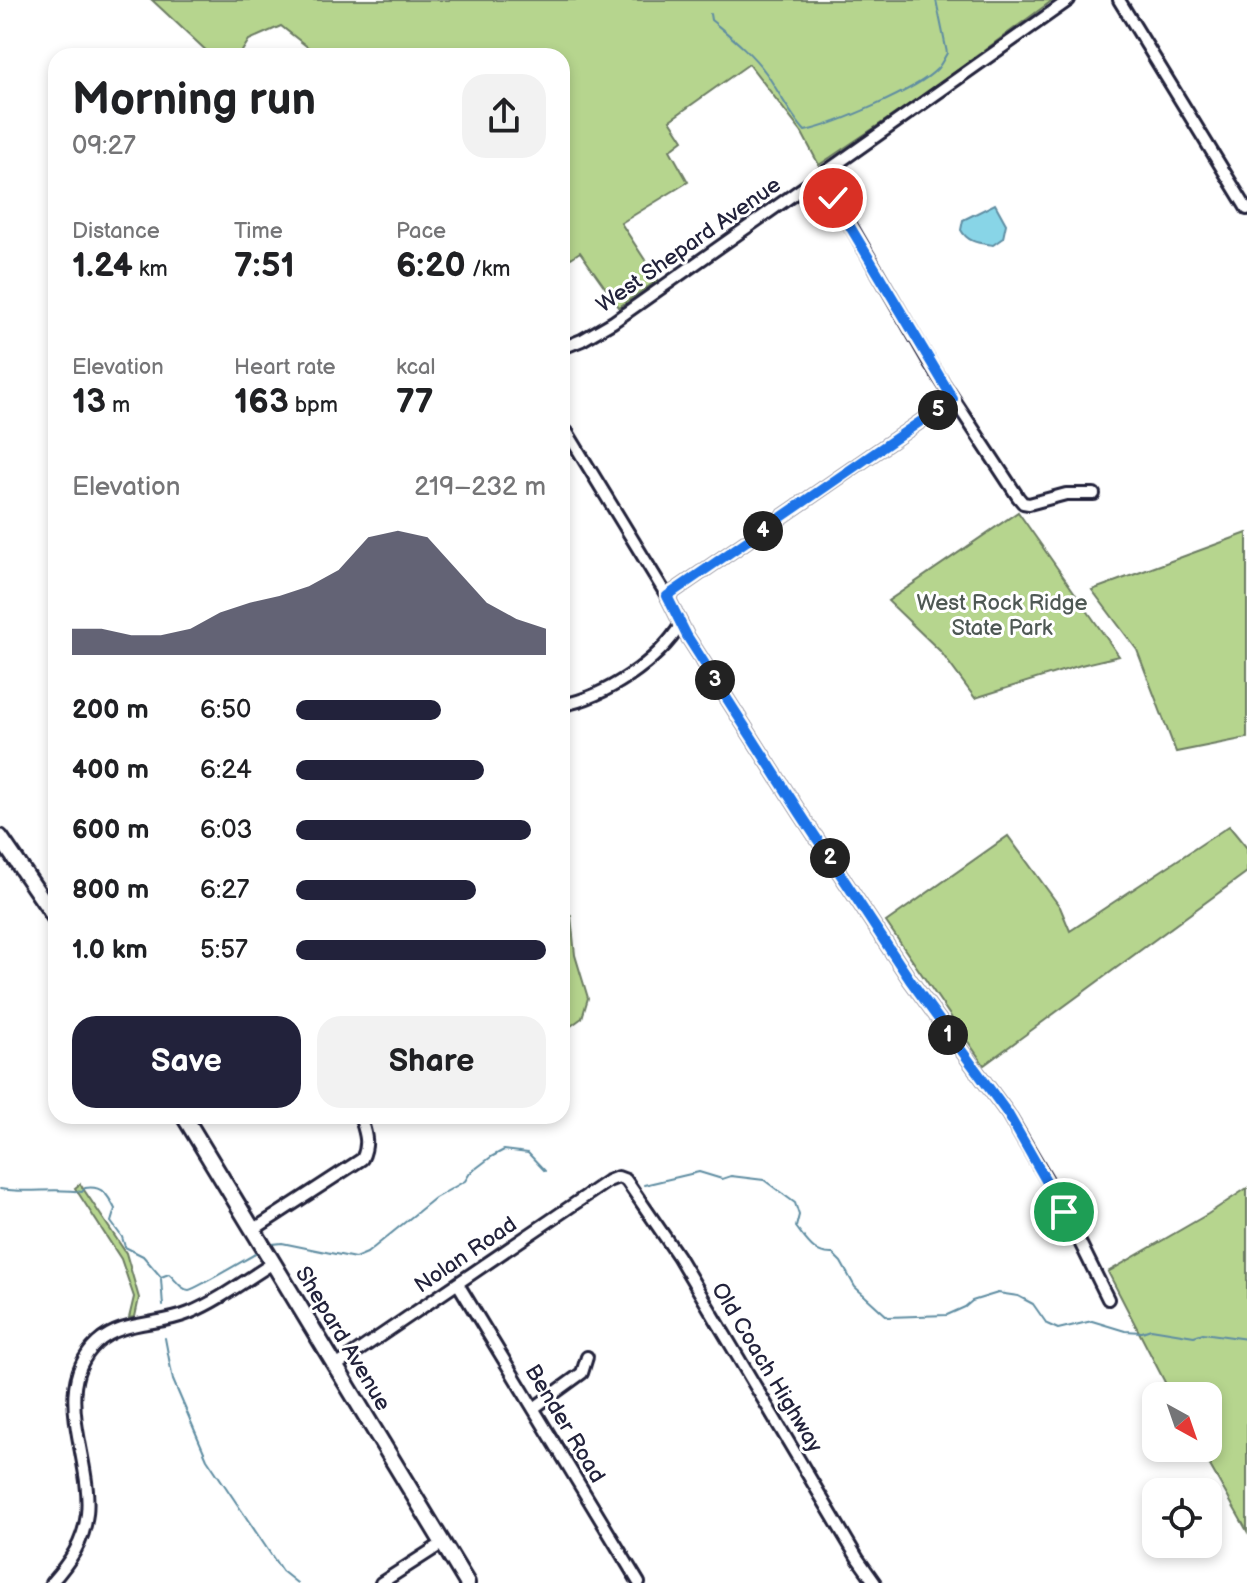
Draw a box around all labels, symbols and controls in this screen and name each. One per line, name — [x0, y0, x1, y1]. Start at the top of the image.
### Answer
text: Morning run — [72, 74, 316, 127]
button: share — [462, 74, 546, 158]
text: 09:27 — [72, 131, 136, 162]
pin — [799, 164, 867, 232]
street label: West Shepard Avenue — [592, 171, 786, 319]
icon: check — [811, 176, 855, 220]
text: Distance — [72, 218, 160, 245]
text: Time — [234, 218, 283, 245]
text: Pace — [396, 218, 446, 245]
text: 1.24 — [72, 245, 133, 286]
text: 7:51 — [234, 245, 295, 286]
text: 6:20 — [396, 245, 466, 286]
text: km — [133, 256, 168, 283]
text: /km — [466, 256, 511, 283]
text: Elevation — [72, 354, 164, 381]
text: Heart rate — [234, 354, 336, 381]
text: kcal — [396, 354, 435, 381]
text: 13 — [72, 381, 106, 422]
text: 163 — [234, 381, 289, 422]
text: 77 — [396, 381, 434, 422]
pin: 5 — [918, 390, 958, 430]
text: m — [106, 392, 130, 419]
text: bpm — [289, 392, 338, 419]
text: 5 — [932, 396, 944, 423]
text: Elevation — [72, 472, 180, 503]
text: 219–232 m — [414, 472, 546, 503]
pin: 4 — [743, 511, 783, 551]
text: 4 — [757, 517, 769, 544]
park label: West Rock Ridge State Park — [916, 590, 1088, 642]
pin: 3 — [695, 660, 735, 700]
text: 3 — [709, 666, 721, 693]
text: 200 m — [72, 695, 149, 726]
text: 6:50 — [200, 695, 251, 726]
text: 400 m — [72, 755, 149, 786]
text: 6:24 — [200, 755, 252, 786]
text: 600 m — [72, 815, 149, 846]
text: 6:03 — [200, 815, 252, 846]
pin: 2 — [810, 838, 850, 878]
text: 2 — [823, 844, 837, 871]
text: 800 m — [72, 875, 149, 906]
text: 6:27 — [200, 875, 249, 906]
text: 1.0 km — [72, 935, 148, 966]
text: 5:57 — [200, 935, 248, 966]
pin: 1 — [928, 1015, 968, 1055]
button: Save — [72, 1016, 301, 1108]
button: Share — [317, 1016, 546, 1108]
text: 1 — [943, 1021, 953, 1048]
pin — [1030, 1178, 1098, 1246]
icon: arrive — [1042, 1190, 1086, 1234]
street label: Nolan Road — [409, 1211, 522, 1299]
street label: Shepard Avenue — [289, 1262, 396, 1416]
street label: Old Coach Highway — [705, 1278, 828, 1458]
street label: Bender Road — [519, 1360, 611, 1488]
north arrow — [1142, 1382, 1222, 1462]
map controls — [1142, 1382, 1222, 1558]
button: locate — [1142, 1478, 1222, 1558]

